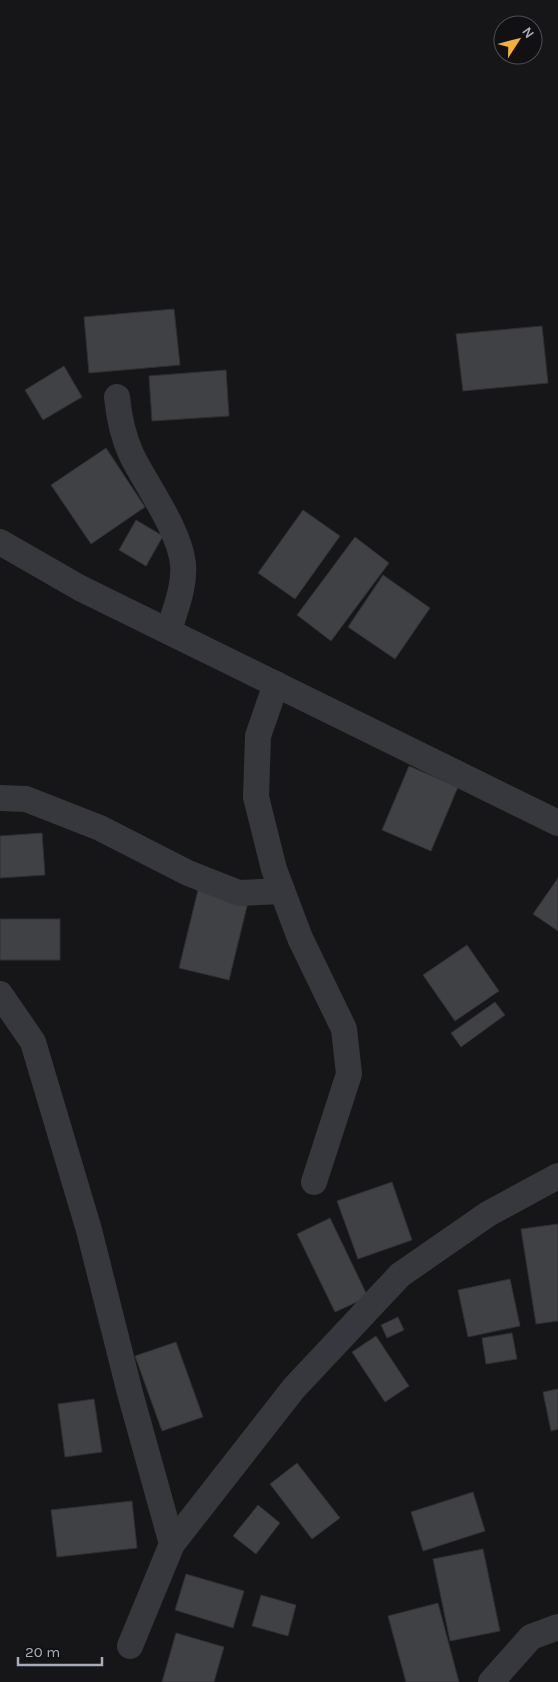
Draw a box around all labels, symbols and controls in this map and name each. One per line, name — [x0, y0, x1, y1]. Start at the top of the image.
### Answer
north arrow — [493, 15, 543, 65]
text: N — [518, 24, 538, 42]
scale bar — [18, 1634, 101, 1666]
text: 20 m — [25, 1643, 60, 1661]

